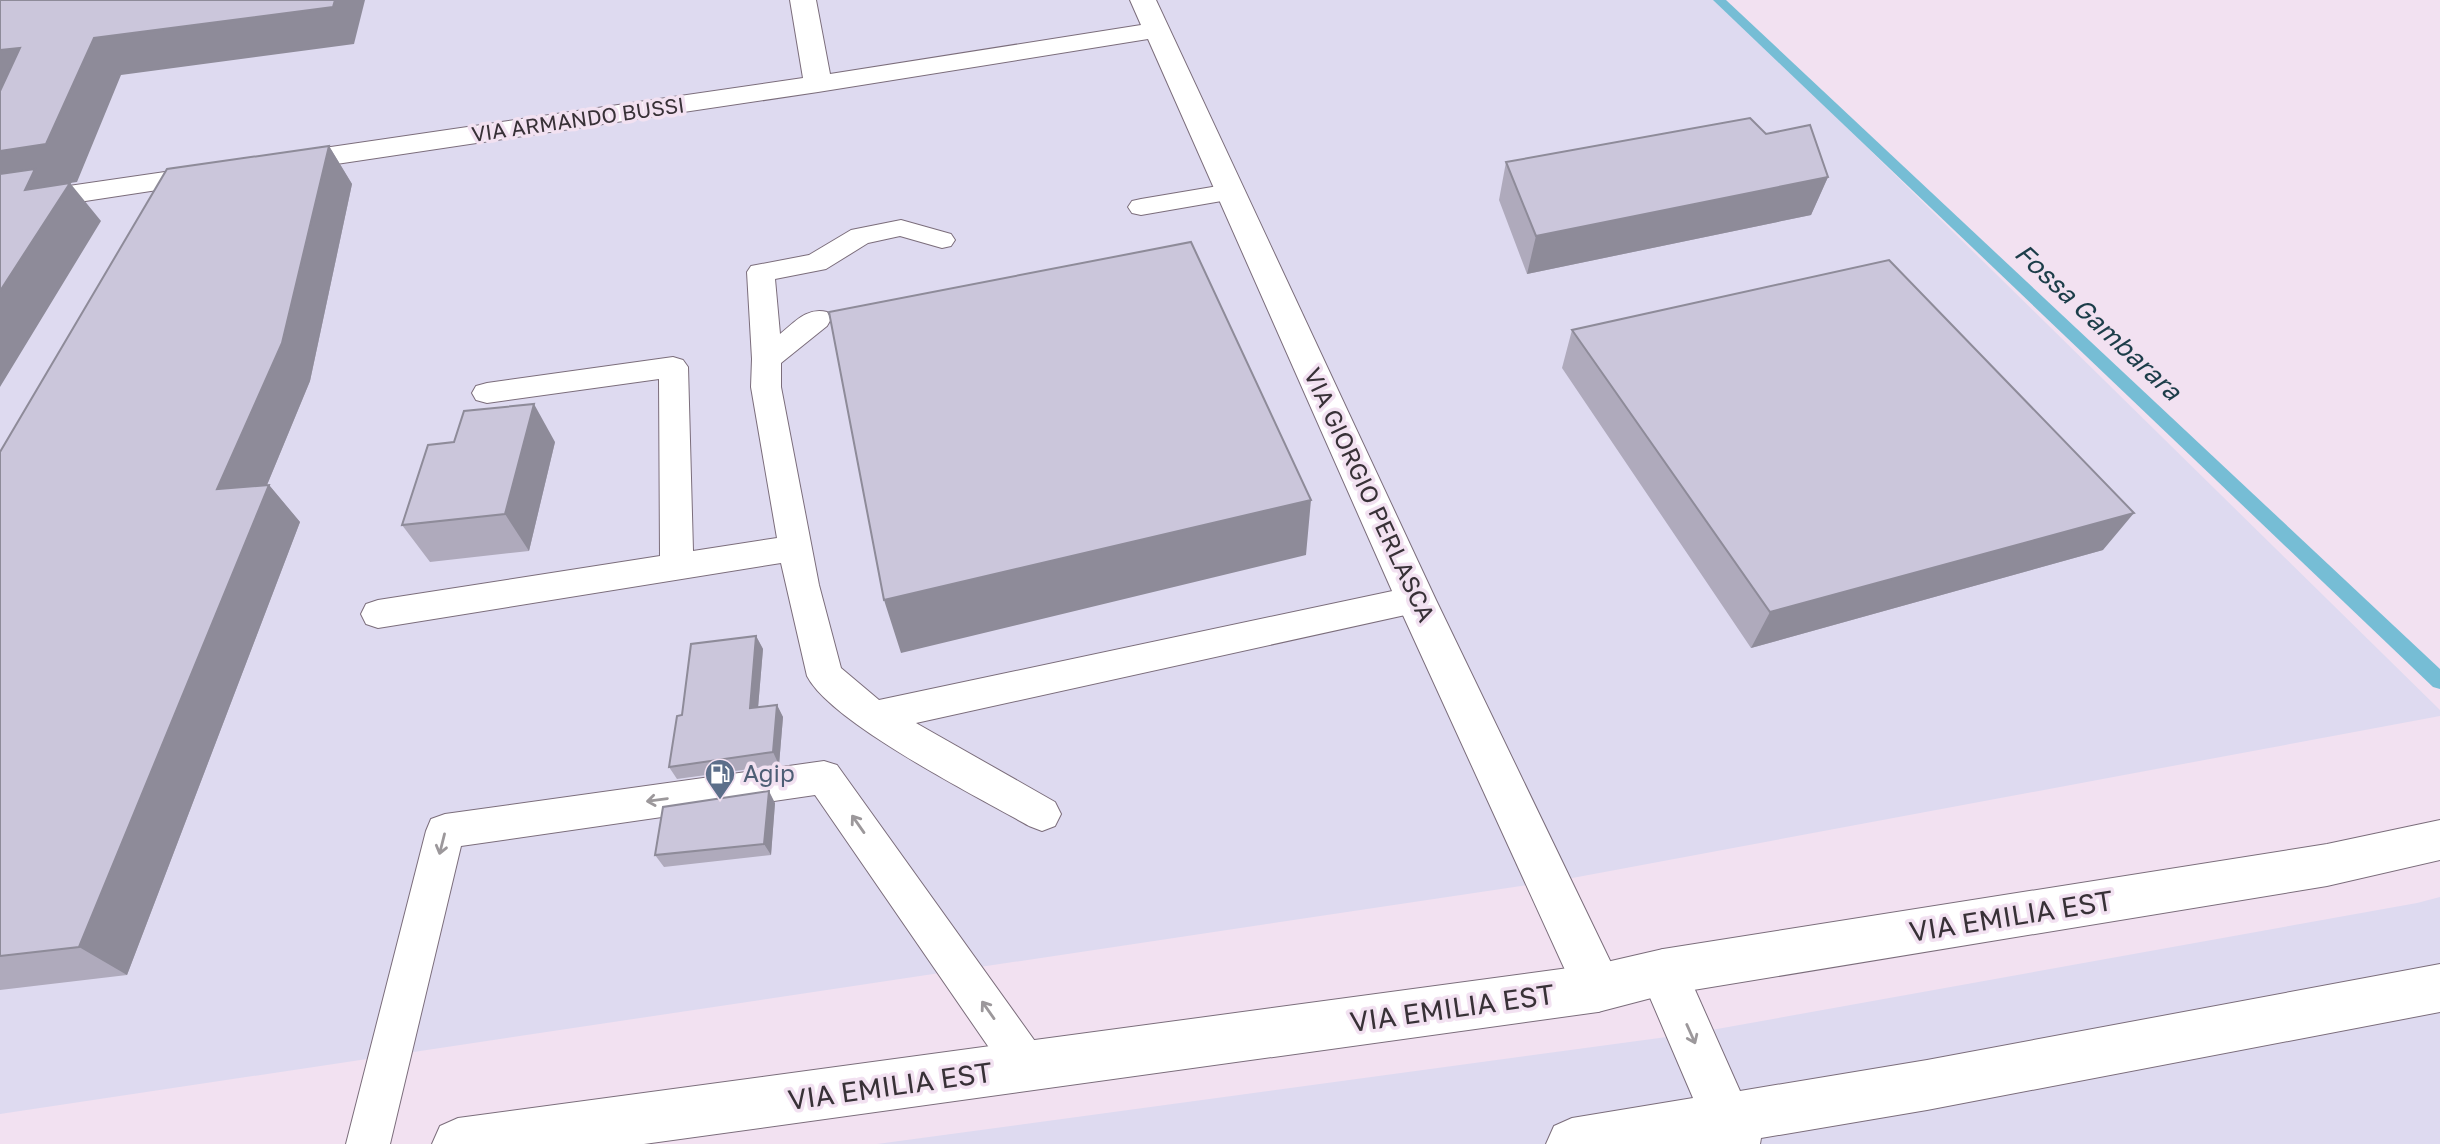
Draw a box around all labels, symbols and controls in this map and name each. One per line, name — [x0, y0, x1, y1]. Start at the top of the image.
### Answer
street label: VIA ARMANDO BUSSI — [470, 91, 686, 147]
water label: Fossa Gambarara — [2009, 237, 2189, 407]
street label: VIA GIORGIO PERLASCA — [1299, 363, 1442, 626]
fuel station icon: Agip — [703, 757, 737, 801]
place label: Agip — [743, 758, 795, 787]
one-way arrow — [646, 794, 669, 807]
one-way arrow — [851, 815, 865, 834]
one-way arrow — [435, 832, 448, 855]
street label: VIA EMILIA EST — [1907, 883, 2115, 948]
street label: VIA EMILIA EST — [1348, 977, 1556, 1038]
one-way arrow — [981, 1001, 995, 1021]
one-way arrow — [1685, 1023, 1698, 1044]
street label: VIA EMILIA EST — [786, 1055, 994, 1116]

